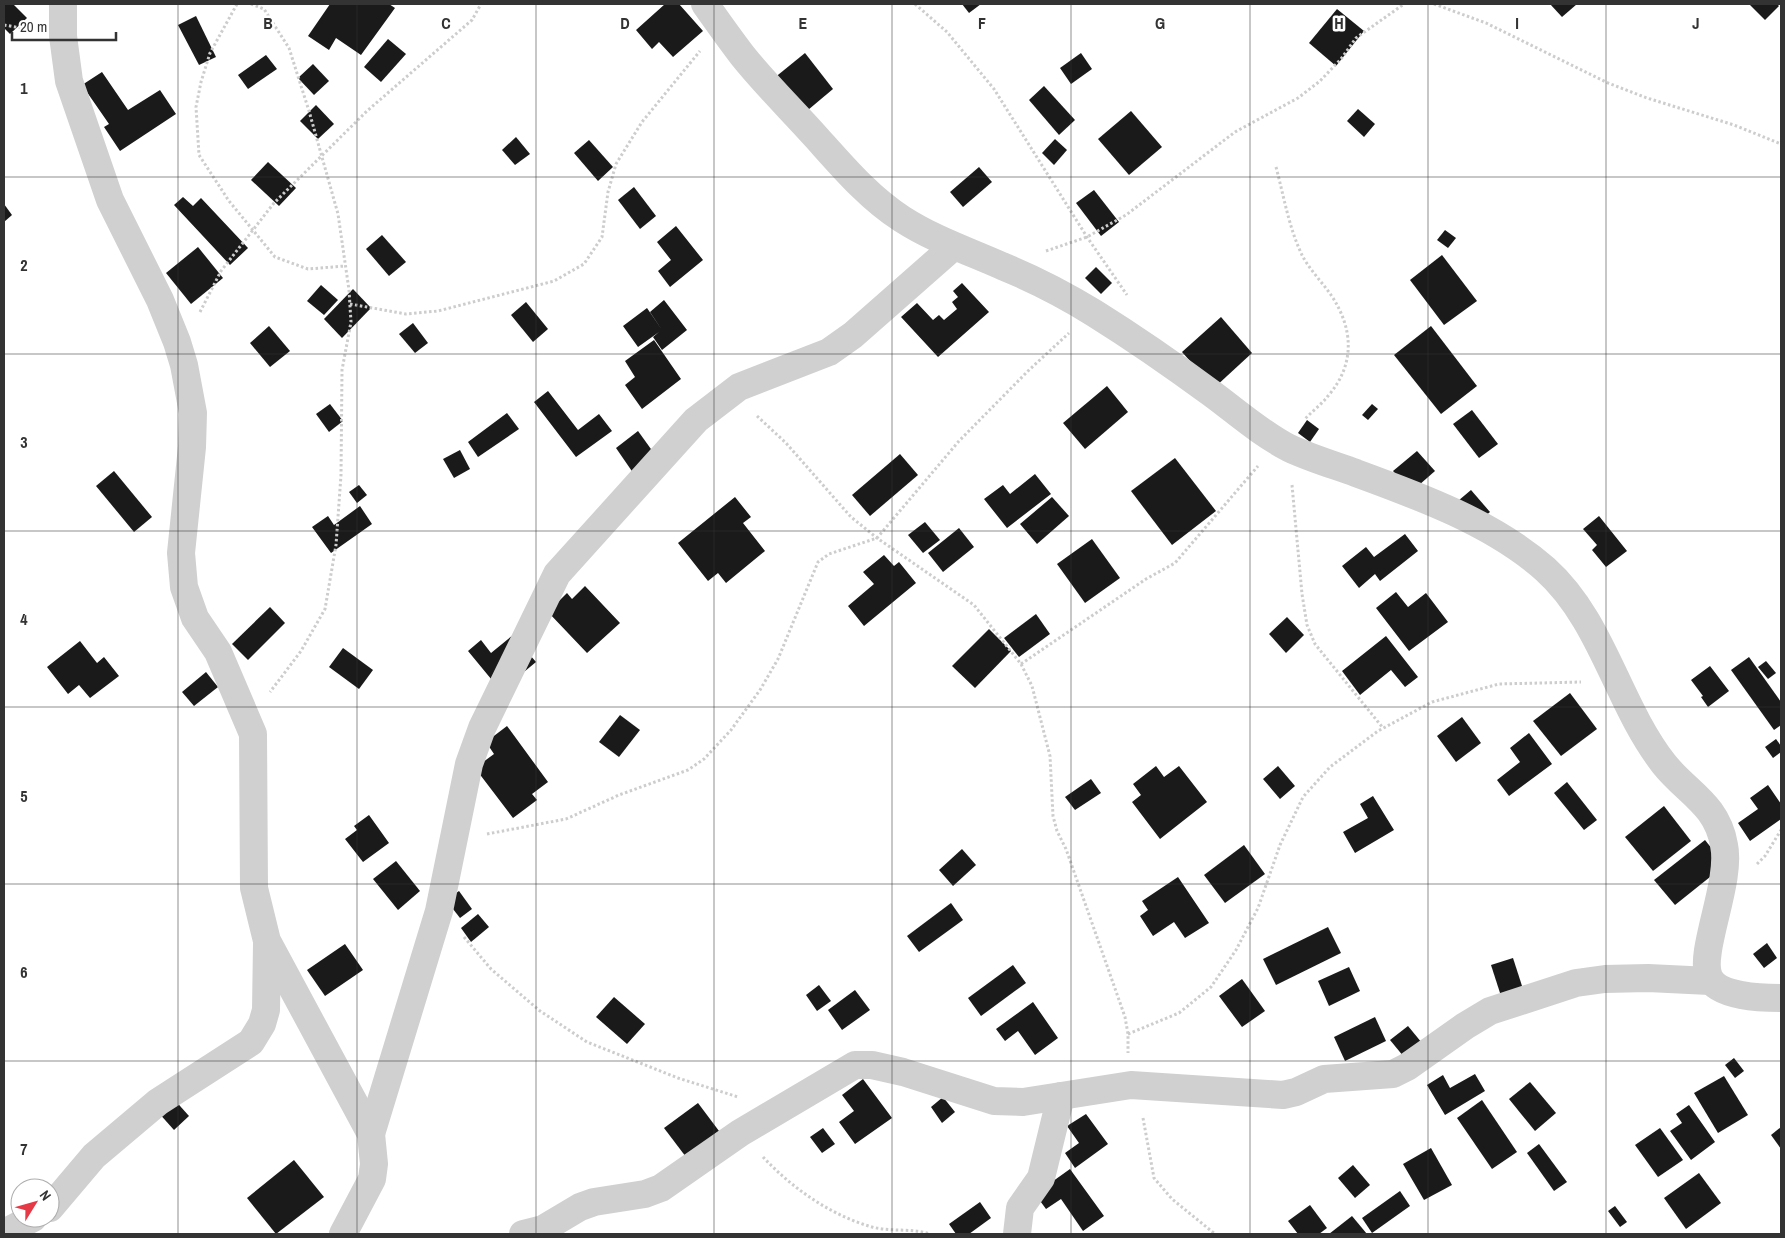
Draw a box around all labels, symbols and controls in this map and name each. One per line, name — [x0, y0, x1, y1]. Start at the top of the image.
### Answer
scale bar — [12, 10, 116, 42]
text: B — [263, 12, 273, 34]
text: C — [441, 12, 451, 34]
text: D — [620, 12, 630, 34]
text: E — [799, 12, 808, 34]
text: F — [978, 12, 986, 34]
text: G — [1155, 12, 1165, 34]
text: H — [1334, 12, 1344, 34]
text: I — [1515, 12, 1519, 34]
text: J — [1692, 12, 1700, 34]
text: 20 m — [20, 16, 47, 37]
text: 1 — [20, 77, 28, 99]
text: 2 — [20, 254, 28, 276]
text: 3 — [20, 431, 28, 453]
text: 4 — [20, 608, 28, 630]
text: 5 — [20, 785, 28, 807]
text: 6 — [20, 961, 28, 983]
text: 7 — [20, 1138, 28, 1160]
north arrow — [10, 1178, 60, 1228]
text: N — [36, 1186, 55, 1204]

